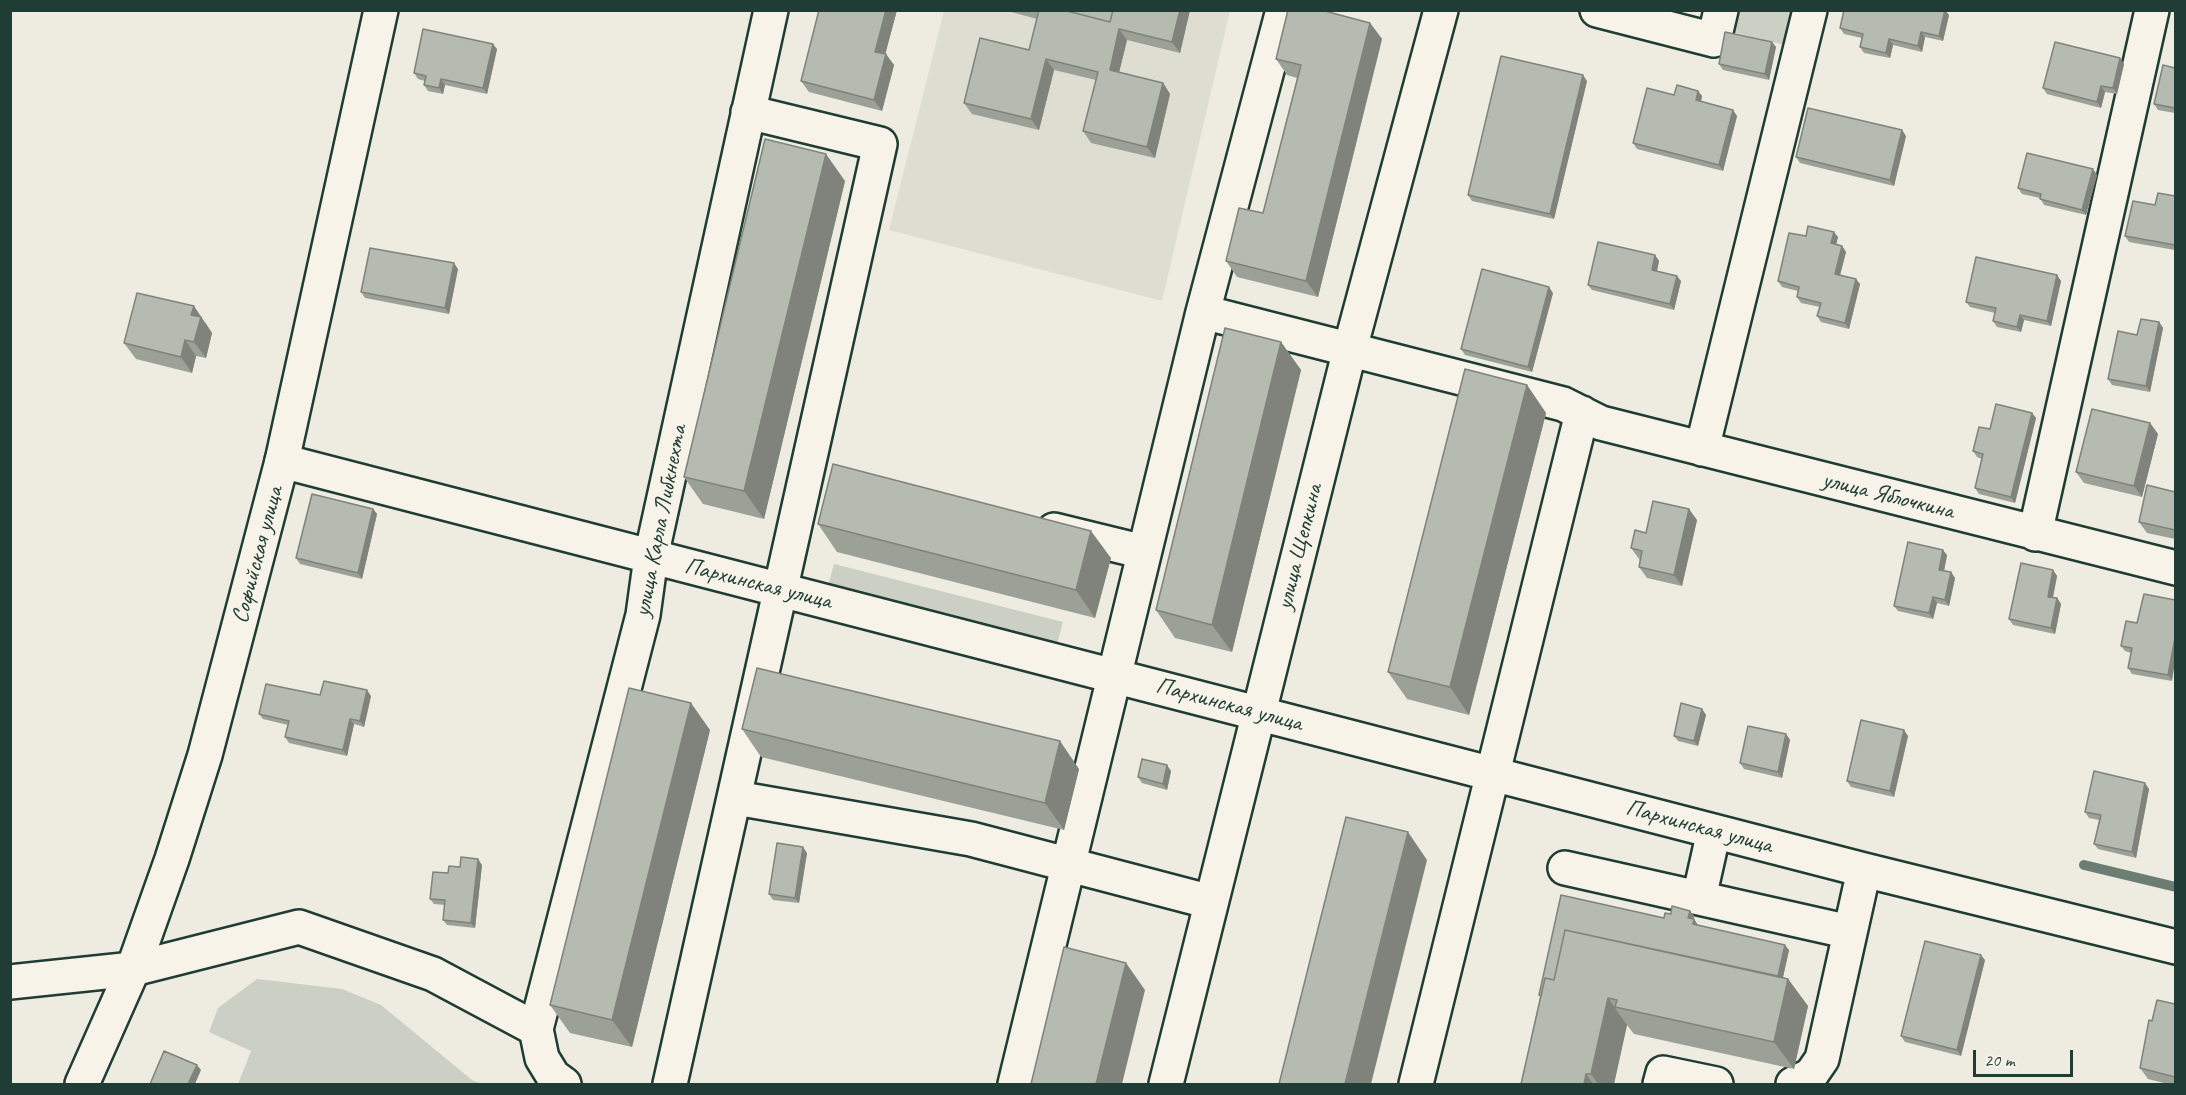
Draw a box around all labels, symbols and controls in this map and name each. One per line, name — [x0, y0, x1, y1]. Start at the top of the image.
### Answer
street label: улица Карла Либкнехта — [628, 423, 694, 619]
street label: улица Яблочкина — [1819, 466, 1957, 526]
street label: улица Щепкина — [1270, 481, 1330, 613]
street label: Софийская улица — [226, 483, 290, 627]
street label: Пархинская улица — [681, 552, 835, 616]
street label: Пархинская улица — [1153, 672, 1305, 738]
street label: Пархинская улица — [1623, 794, 1775, 860]
scale bar — [1976, 1038, 2076, 1076]
text: 20 m — [1984, 1049, 2015, 1071]

